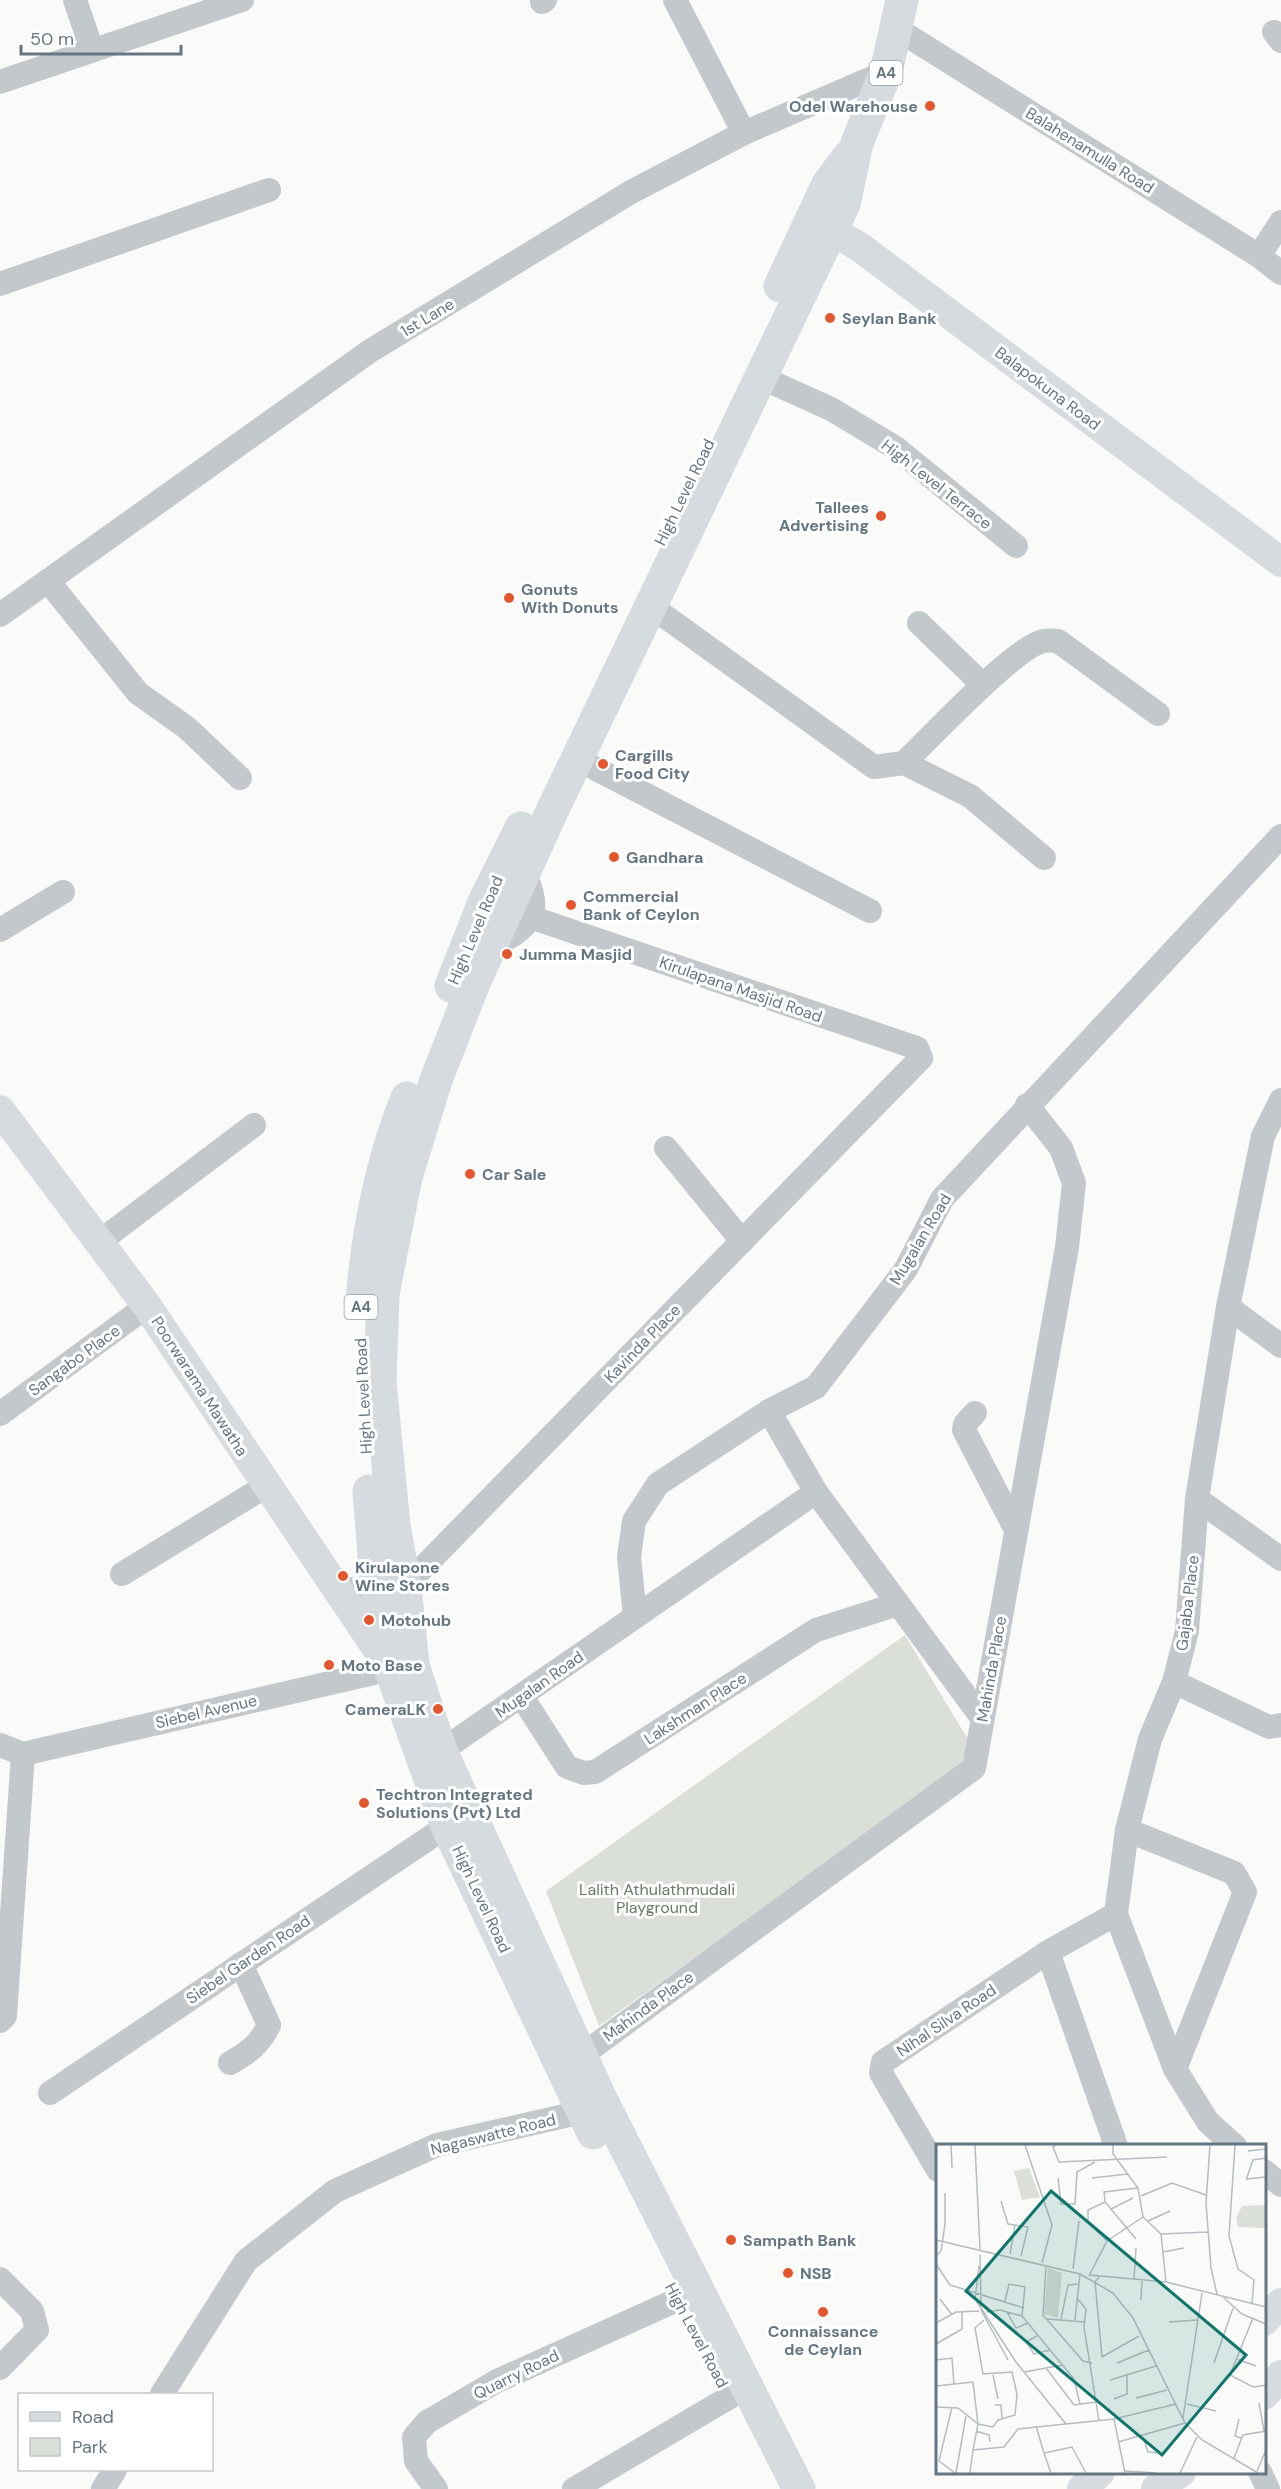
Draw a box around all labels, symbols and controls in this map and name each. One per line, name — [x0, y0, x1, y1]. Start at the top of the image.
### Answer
scale bar — [21, 18, 182, 56]
text: 50 m — [30, 27, 74, 51]
road number: A4 — [870, 61, 902, 85]
place label: Odel Warehouse — [789, 96, 918, 117]
marker: Odel Warehouse — [923, 99, 937, 113]
street label: Balahenamulla Road — [1022, 102, 1158, 198]
street label: 1st Lane — [397, 293, 458, 342]
place label: Seylan Bank — [842, 308, 937, 329]
marker: Seylan Bank — [823, 311, 837, 325]
street label: Balapokuna Road — [991, 342, 1105, 435]
street label: High Level Road — [650, 435, 719, 549]
street label: High Level Terrace — [877, 435, 996, 534]
place label: Tallees Advertising — [779, 497, 869, 536]
marker: Tallees Advertising — [874, 509, 888, 523]
place label: Gonuts With Donuts — [521, 579, 619, 618]
marker: Gonuts With Donuts — [502, 591, 516, 605]
place label: Cargills Food City — [615, 745, 690, 784]
marker: Cargills Food City — [596, 757, 610, 771]
place label: Gandhara — [626, 847, 703, 868]
marker: Gandhara — [607, 850, 621, 864]
street label: High Level Road — [443, 873, 508, 988]
place label: Commercial Bank of Ceylon — [583, 886, 700, 925]
marker: Commercial Bank of Ceylon — [564, 898, 578, 912]
place label: Jumma Masjid — [519, 944, 632, 965]
marker: Jumma Masjid — [500, 947, 514, 961]
street label: Kirulapana Masjid Road — [657, 952, 825, 1027]
place label: Car Sale — [482, 1164, 546, 1185]
marker: Car Sale — [463, 1167, 477, 1181]
street label: Mugalan Road — [885, 1190, 956, 1289]
road number: A4 — [344, 1295, 378, 1319]
street label: Kavinda Place — [600, 1299, 685, 1387]
street label: Poorwarama Mawatha — [146, 1312, 253, 1460]
street label: Sangabo Place — [24, 1320, 124, 1401]
street label: High Level Road — [350, 1337, 377, 1455]
street label: Gajaba Place — [1171, 1554, 1204, 1652]
place label: Kirulapone Wine Stores — [355, 1557, 450, 1596]
marker: Kirulapone Wine Stores — [336, 1569, 350, 1583]
place label: Motohub — [381, 1610, 451, 1631]
marker: Motohub — [362, 1613, 376, 1627]
street label: Mahinda Place — [972, 1614, 1011, 1724]
street label: Mugalan Road — [491, 1646, 588, 1723]
place label: Moto Base — [341, 1655, 423, 1676]
marker: Moto Base — [322, 1658, 336, 1672]
street label: Lakshman Place — [640, 1667, 751, 1749]
street label: Siebel Avenue — [153, 1690, 259, 1733]
place label: CameraLK — [345, 1699, 427, 1720]
marker: CameraLK — [431, 1702, 445, 1716]
place label: Techtron Integrated Solutions (Pvt) Ltd — [376, 1784, 533, 1823]
marker: Techtron Integrated Solutions (Pvt) Ltd — [357, 1796, 371, 1810]
street label: High Level Road — [447, 1842, 516, 1956]
park label: Lalith Athulathmudali Playground — [579, 1879, 735, 1918]
street label: Siebel Garden Road — [182, 1910, 314, 2009]
street label: Mahinda Place — [599, 1966, 698, 2046]
street label: Nihal Silva Road — [893, 1979, 1000, 2061]
street label: Nagaswatte Road — [428, 2109, 558, 2160]
inset map — [936, 2144, 1266, 2474]
place label: Sampath Bank — [743, 2230, 857, 2251]
marker: Sampath Bank — [724, 2233, 738, 2247]
place label: NSB — [800, 2263, 832, 2284]
marker: NSB — [781, 2266, 795, 2280]
street label: High Level Road — [660, 2279, 733, 2391]
marker: Connaissance de Ceylan — [816, 2305, 830, 2319]
place label: Connaissance de Ceylan — [768, 2321, 878, 2360]
street label: Quarry Road — [470, 2345, 562, 2404]
legend — [18, 2393, 213, 2471]
text: Road — [72, 2405, 114, 2429]
text: Park — [72, 2435, 108, 2459]

